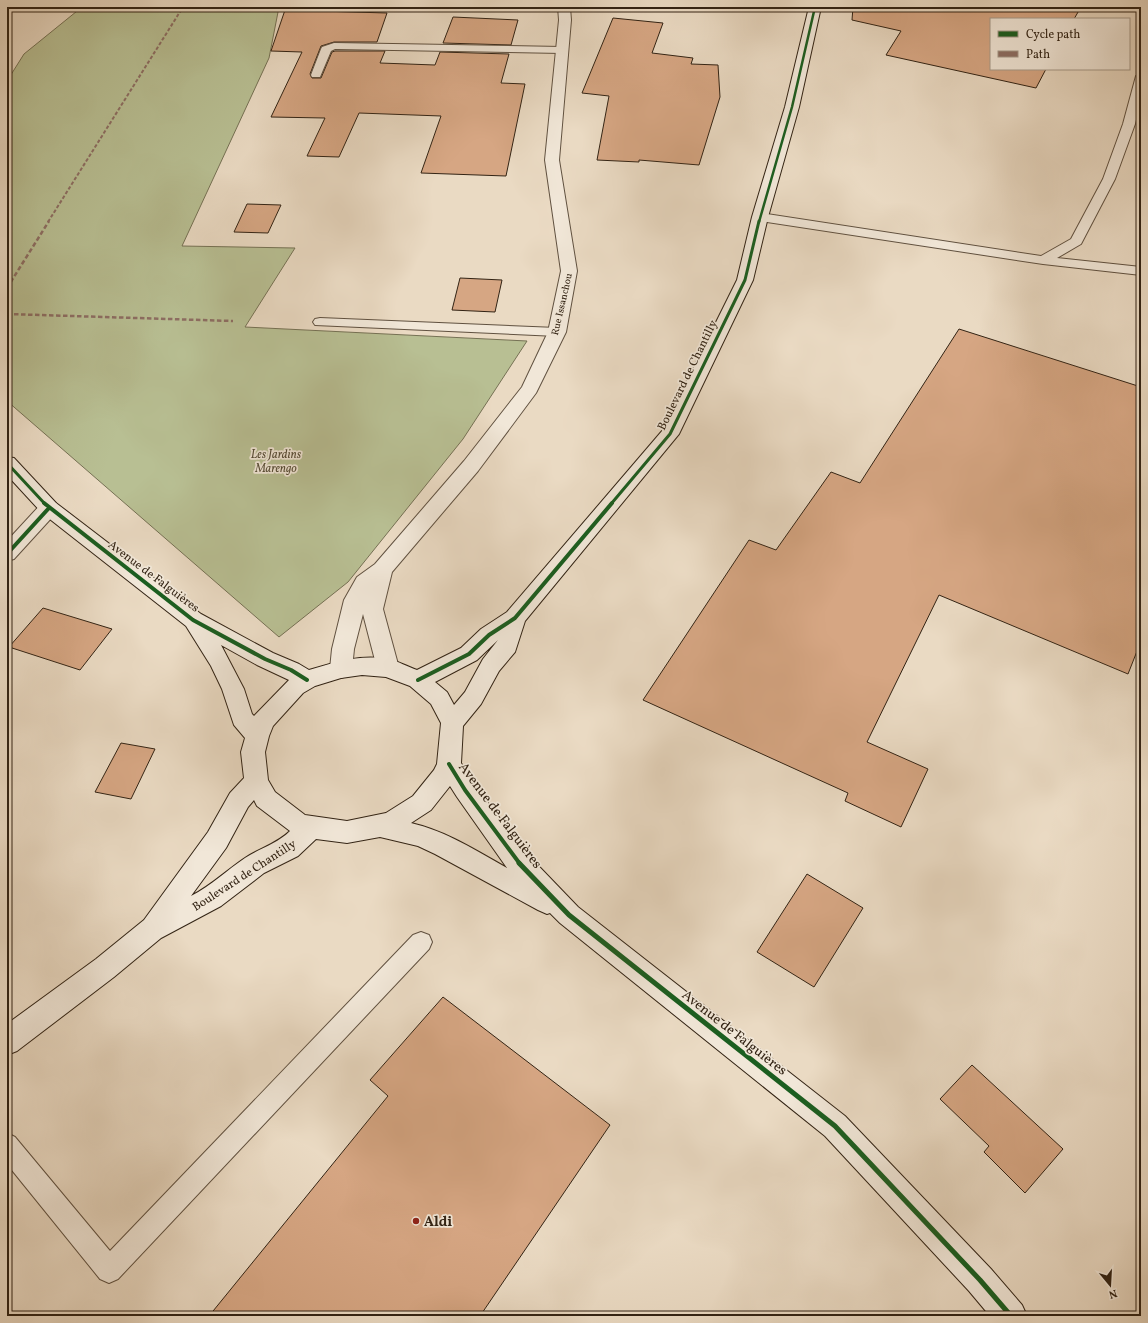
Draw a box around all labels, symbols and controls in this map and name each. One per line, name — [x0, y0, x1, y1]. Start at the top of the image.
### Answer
legend — [990, 18, 1130, 70]
text: Cycle path — [1026, 27, 1081, 43]
text: Path — [1026, 47, 1050, 63]
street label: Rue Issanchou — [548, 271, 576, 337]
street label: Boulevard de Chantilly — [654, 317, 722, 433]
park label: Les Jardins Marengo — [251, 447, 302, 477]
street label: Avenue de Falguières — [105, 537, 202, 616]
street label: Avenue de Falguières — [454, 759, 546, 873]
street label: Boulevard de Chantilly — [190, 836, 300, 915]
street label: Avenue de Falguières — [678, 986, 791, 1080]
place label: Aldi — [424, 1213, 452, 1232]
marker: Aldi — [411, 1216, 421, 1226]
north arrow — [1090, 1265, 1130, 1305]
text: N — [1107, 1285, 1119, 1301]

